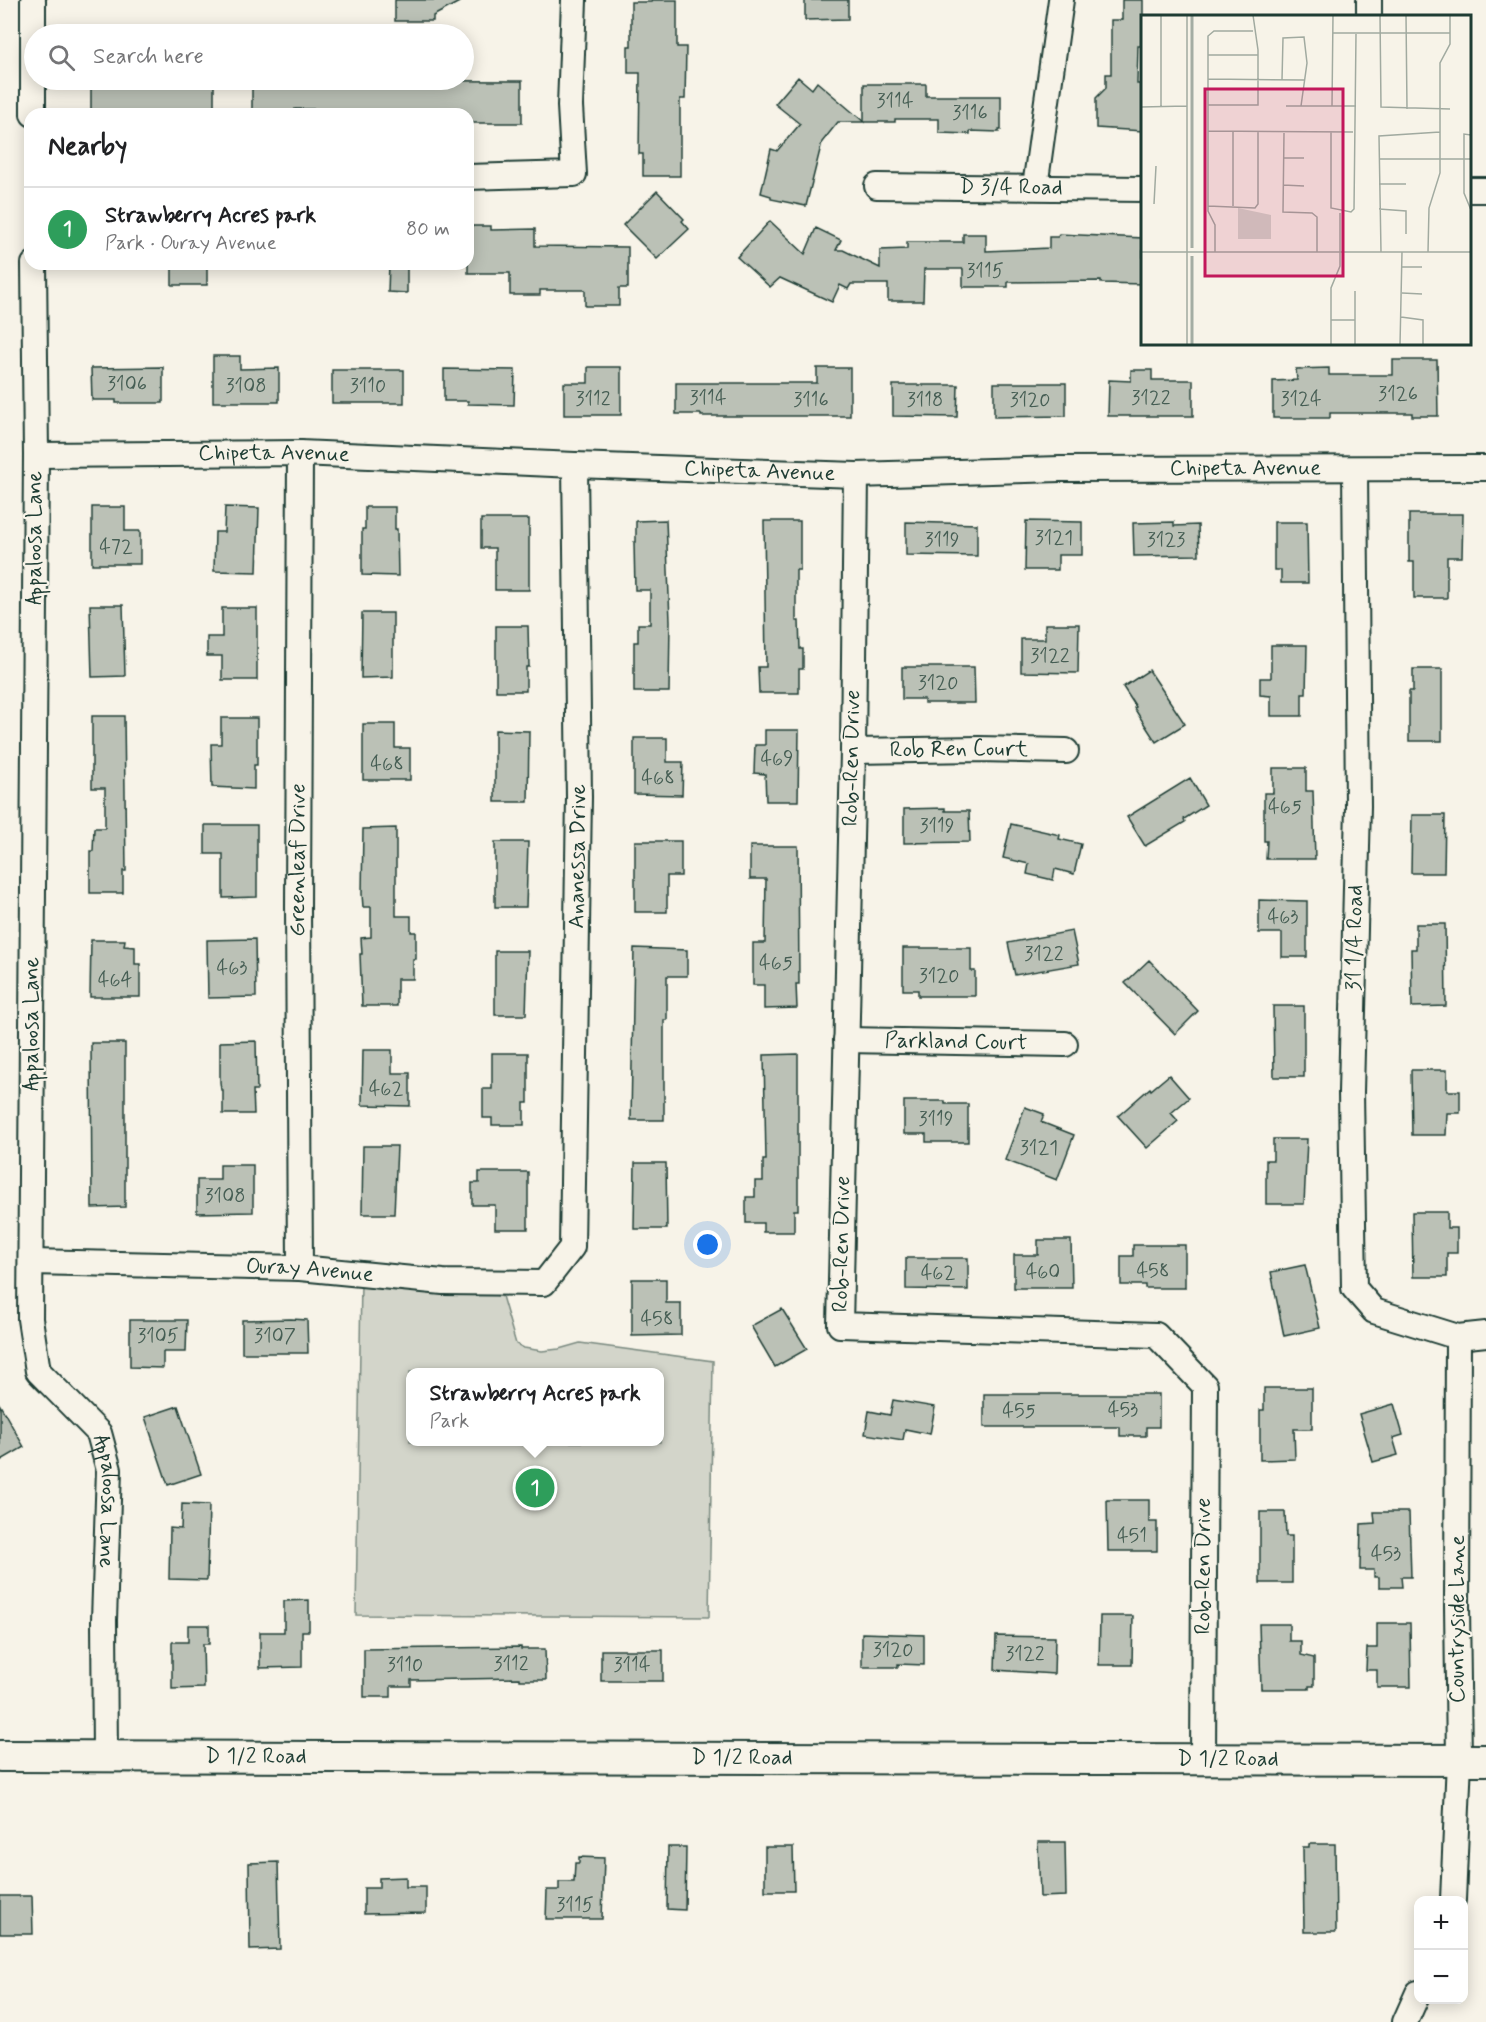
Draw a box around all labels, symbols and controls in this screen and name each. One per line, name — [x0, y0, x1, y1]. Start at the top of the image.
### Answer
inset map — [1141, 15, 1471, 345]
search box — [24, 24, 474, 90]
icon: search — [45, 41, 78, 74]
text: Search here — [93, 43, 204, 71]
house number: 3114 — [876, 88, 914, 115]
house number: 3116 — [952, 100, 988, 127]
text: Nearby — [48, 130, 127, 164]
street label: D 3/4 Road — [959, 173, 1063, 202]
text: Strawberry Acres park — [105, 202, 316, 230]
text: 1 — [63, 216, 72, 243]
text: 80 m — [406, 216, 450, 243]
text: Park · Ouray Avenue — [105, 230, 277, 257]
house number: 3115 — [966, 258, 1004, 285]
house number: 3106 — [107, 371, 147, 398]
house number: 3108 — [226, 373, 266, 400]
house number: 3110 — [350, 373, 386, 400]
house number: 3126 — [1378, 381, 1418, 408]
house number: 3114 — [689, 385, 727, 412]
house number: 3122 — [1131, 385, 1171, 412]
house number: 3112 — [575, 386, 611, 413]
house number: 3124 — [1280, 386, 1322, 413]
house number: 3116 — [793, 387, 829, 414]
house number: 3118 — [907, 387, 943, 414]
house number: 3120 — [1010, 387, 1050, 414]
street label: Chipeta Avenue — [198, 439, 350, 469]
street label: Chipeta Avenue — [1170, 454, 1321, 483]
street label: Chipeta Avenue — [683, 455, 836, 488]
street label: Appaloosa Lane — [21, 471, 51, 605]
house number: 3121 — [1035, 525, 1073, 552]
house number: 3119 — [924, 527, 960, 554]
house number: 3123 — [1147, 527, 1185, 554]
house number: 472 — [99, 534, 133, 561]
house number: 3122 — [1030, 643, 1070, 670]
house number: 3120 — [918, 670, 958, 697]
street label: Rob-Ren Drive — [837, 689, 867, 827]
street label: Rob Ren Court — [890, 735, 1029, 764]
house number: 469 — [760, 746, 794, 773]
house number: 468 — [370, 751, 404, 778]
house number: 468 — [641, 765, 675, 792]
street label: Greenleaf Drive — [284, 783, 313, 937]
street label: Ananessa Drive — [563, 784, 593, 929]
house number: 465 — [1268, 794, 1302, 821]
house number: 3119 — [919, 813, 955, 840]
street label: 31 1/4 Road — [1340, 885, 1370, 991]
house number: 463 — [1268, 904, 1298, 931]
house number: 3122 — [1024, 941, 1064, 968]
house number: 465 — [759, 950, 793, 977]
house number: 463 — [217, 955, 247, 982]
street label: Appaloosa Lane — [18, 957, 48, 1091]
house number: 3120 — [919, 963, 959, 990]
house number: 464 — [98, 967, 132, 994]
street label: Parkland Court — [884, 1027, 1028, 1057]
house number: 462 — [369, 1076, 403, 1103]
house number: 3119 — [918, 1106, 954, 1133]
house number: 3121 — [1020, 1135, 1058, 1162]
street label: Rob-Ren Drive — [827, 1175, 857, 1313]
house number: 3108 — [205, 1183, 245, 1210]
your location — [693, 1230, 722, 1259]
street label: Ouray Avenue — [246, 1253, 375, 1289]
house number: 458 — [1136, 1258, 1170, 1285]
house number: 460 — [1026, 1259, 1060, 1286]
house number: 462 — [921, 1260, 955, 1287]
house number: 458 — [640, 1306, 674, 1333]
house number: 3105 — [137, 1323, 179, 1350]
house number: 3107 — [254, 1323, 296, 1350]
popup — [406, 1368, 664, 1446]
text: Strawberry Acres park — [429, 1380, 641, 1408]
house number: 453 — [1108, 1397, 1138, 1424]
house number: 455 — [1002, 1398, 1036, 1425]
text: Park — [429, 1408, 469, 1435]
street label: Appaloosa Lane — [84, 1432, 123, 1568]
pin: 1 — [516, 1466, 554, 1510]
street label: Rob-Ren Drive — [1190, 1498, 1218, 1634]
house number: 451 — [1117, 1523, 1147, 1550]
street label: Countryside Lane — [1444, 1535, 1472, 1703]
house number: 453 — [1371, 1541, 1401, 1568]
house number: 3120 — [873, 1637, 913, 1664]
house number: 3122 — [1005, 1641, 1045, 1668]
house number: 3112 — [493, 1651, 529, 1678]
house number: 3110 — [387, 1652, 423, 1679]
house number: 3114 — [613, 1652, 651, 1679]
street label: D 1/2 Road — [205, 1743, 307, 1771]
street label: D 1/2 Road — [691, 1744, 793, 1772]
street label: D 1/2 Road — [1177, 1745, 1279, 1773]
house number: 3115 — [556, 1892, 594, 1919]
map controls — [1414, 1896, 1468, 2004]
button: + — [1414, 1896, 1468, 1950]
button: − — [1414, 1950, 1468, 2004]

